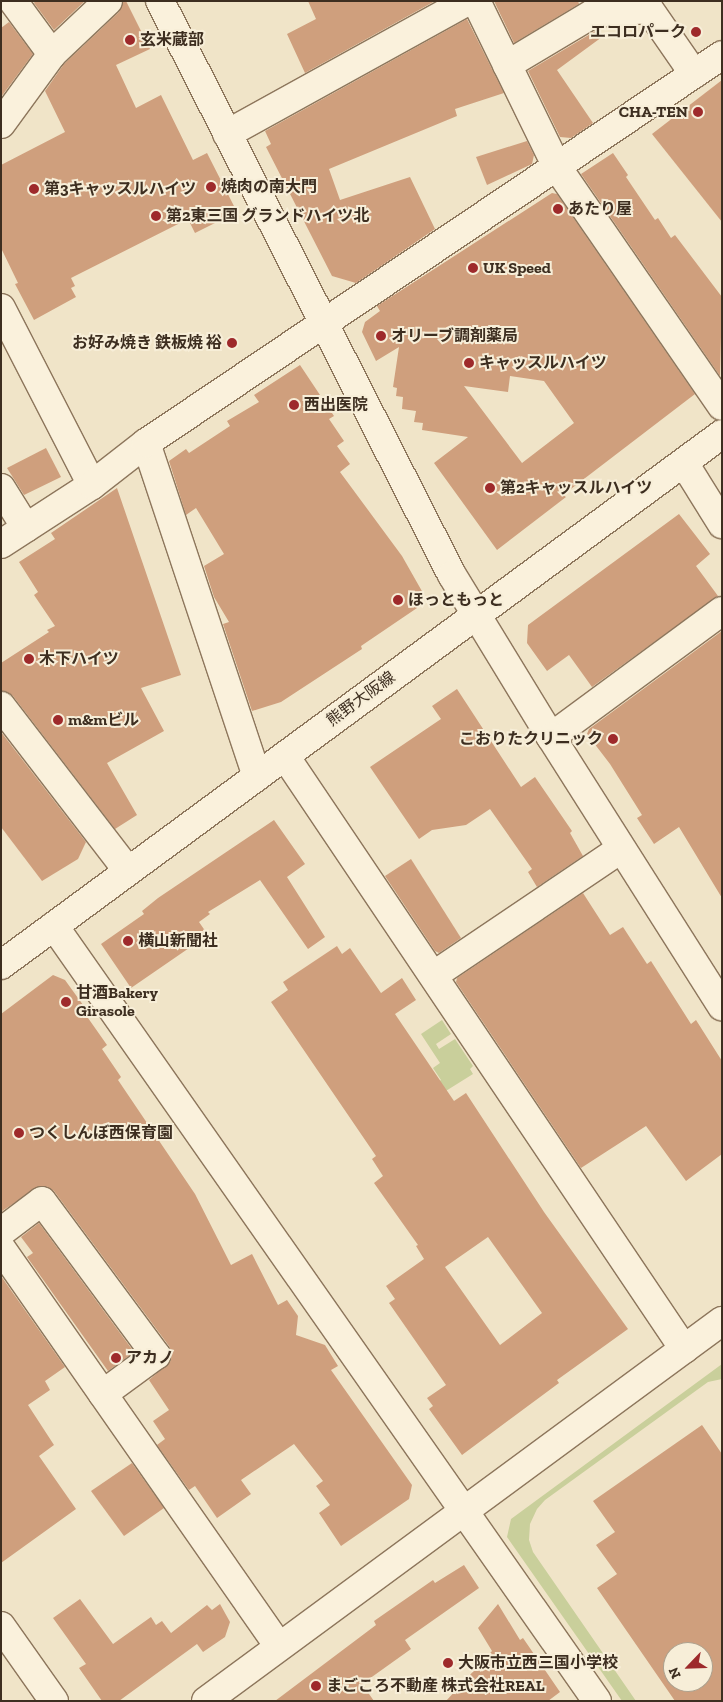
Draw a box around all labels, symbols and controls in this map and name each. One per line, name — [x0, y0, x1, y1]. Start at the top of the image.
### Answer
place label: エコロパーク — [590, 22, 686, 42]
marker: エコロパーク — [690, 26, 702, 38]
place label: 玄米蔵部 — [140, 30, 204, 50]
marker: 玄米蔵部 — [124, 34, 136, 46]
place label: CHA-TEN — [619, 102, 688, 122]
marker: CHA-TEN — [692, 106, 704, 118]
place label: 焼肉の南大門 — [221, 177, 317, 197]
place label: 第3キャッスルハイツ — [44, 179, 197, 199]
marker: 焼肉の南大門 — [205, 181, 217, 193]
marker: 第3キャッスルハイツ — [28, 183, 40, 195]
place label: あたり屋 — [568, 199, 632, 219]
marker: あたり屋 — [552, 203, 564, 215]
place label: 第2東三国 グランドハイツ北 — [166, 206, 370, 226]
marker: 第2東三国 グランドハイツ北 — [150, 210, 162, 222]
place label: UK Speed — [483, 258, 551, 278]
marker: UK Speed — [467, 262, 479, 274]
place label: オリーブ調剤薬局 — [391, 326, 519, 346]
marker: オリーブ調剤薬局 — [375, 330, 387, 342]
place label: お好み焼き 鉄板焼 裕 — [72, 333, 222, 353]
marker: お好み焼き 鉄板焼 裕 — [226, 337, 238, 349]
place label: キャッスルハイツ — [479, 353, 607, 373]
marker: キャッスルハイツ — [463, 357, 475, 369]
place label: 西出医院 — [304, 395, 368, 415]
marker: 西出医院 — [288, 399, 300, 411]
place label: 第2キャッスルハイツ — [500, 478, 653, 498]
marker: 第2キャッスルハイツ — [484, 482, 496, 494]
place label: ほっともっと — [408, 590, 504, 610]
marker: ほっともっと — [392, 594, 404, 606]
place label: 木下ハイツ — [39, 649, 119, 669]
marker: 木下ハイツ — [23, 653, 35, 665]
street label: 熊野大阪線 — [323, 668, 399, 730]
place label: m&mビル — [68, 710, 139, 730]
marker: m&mビル — [52, 714, 64, 726]
place label: こおりたクリニック — [459, 729, 603, 749]
marker: こおりたクリニック — [607, 733, 619, 745]
place label: 横山新聞社 — [138, 931, 218, 951]
marker: 横山新聞社 — [122, 935, 134, 947]
place label: 甘酒Bakery Girasole — [76, 983, 158, 1021]
marker: 甘酒Bakery Girasole — [60, 996, 72, 1008]
place label: つくしんぼ西保育園 — [29, 1123, 173, 1143]
marker: つくしんぼ西保育園 — [13, 1127, 25, 1139]
place label: アカノ — [126, 1348, 174, 1368]
marker: アカノ — [110, 1352, 122, 1364]
north arrow — [663, 1642, 713, 1692]
place label: 大阪市立西三国小学校 — [458, 1653, 618, 1673]
marker: 大阪市立西三国小学校 — [442, 1657, 454, 1669]
text: N — [665, 1665, 685, 1681]
place label: まごころ不動産 株式会社REAL — [326, 1676, 545, 1696]
marker: まごころ不動産 株式会社REAL — [310, 1680, 322, 1692]

